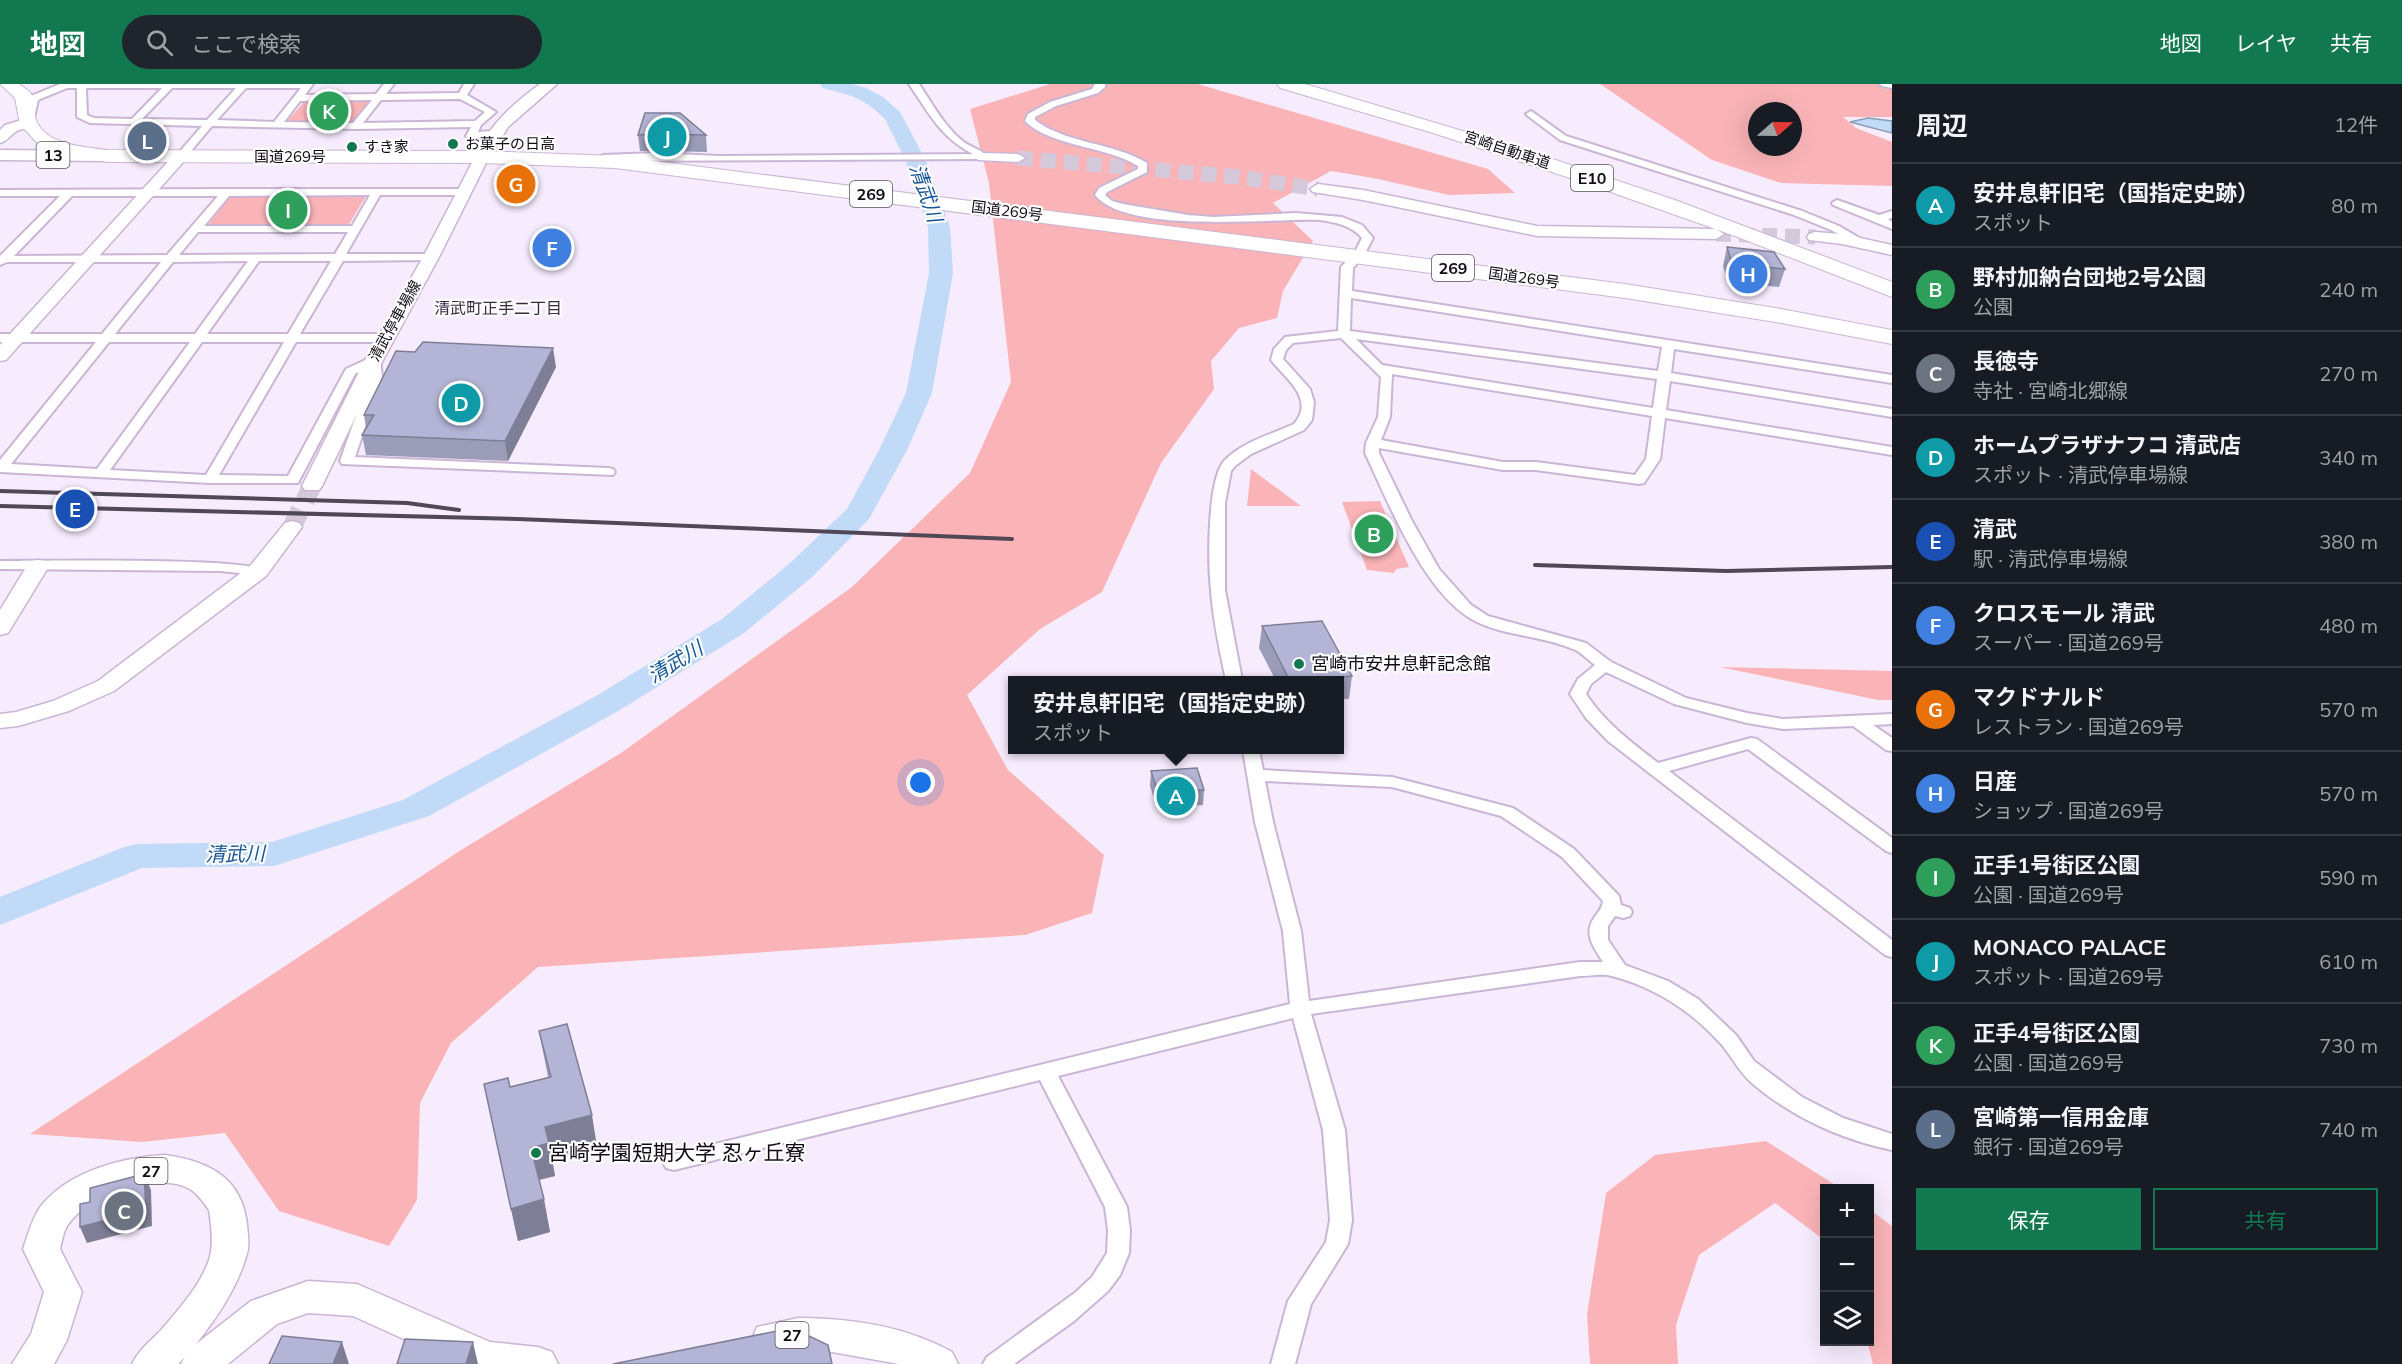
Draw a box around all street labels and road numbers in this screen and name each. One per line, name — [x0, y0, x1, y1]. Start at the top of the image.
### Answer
street label: 宮崎自動車道 — [1461, 127, 1553, 172]
road number: 13 — [36, 142, 70, 168]
street label: 国道269号 — [254, 147, 326, 166]
road number: E10 — [1571, 165, 1613, 191]
road number: 269 — [850, 181, 892, 207]
street label: 国道269号 — [970, 197, 1044, 224]
road number: 269 — [1432, 255, 1474, 281]
street label: 国道269号 — [1487, 263, 1561, 292]
street label: 清武停車場線 — [364, 277, 425, 365]
road number: 27 — [134, 1158, 168, 1184]
road number: 27 — [776, 1322, 808, 1348]

